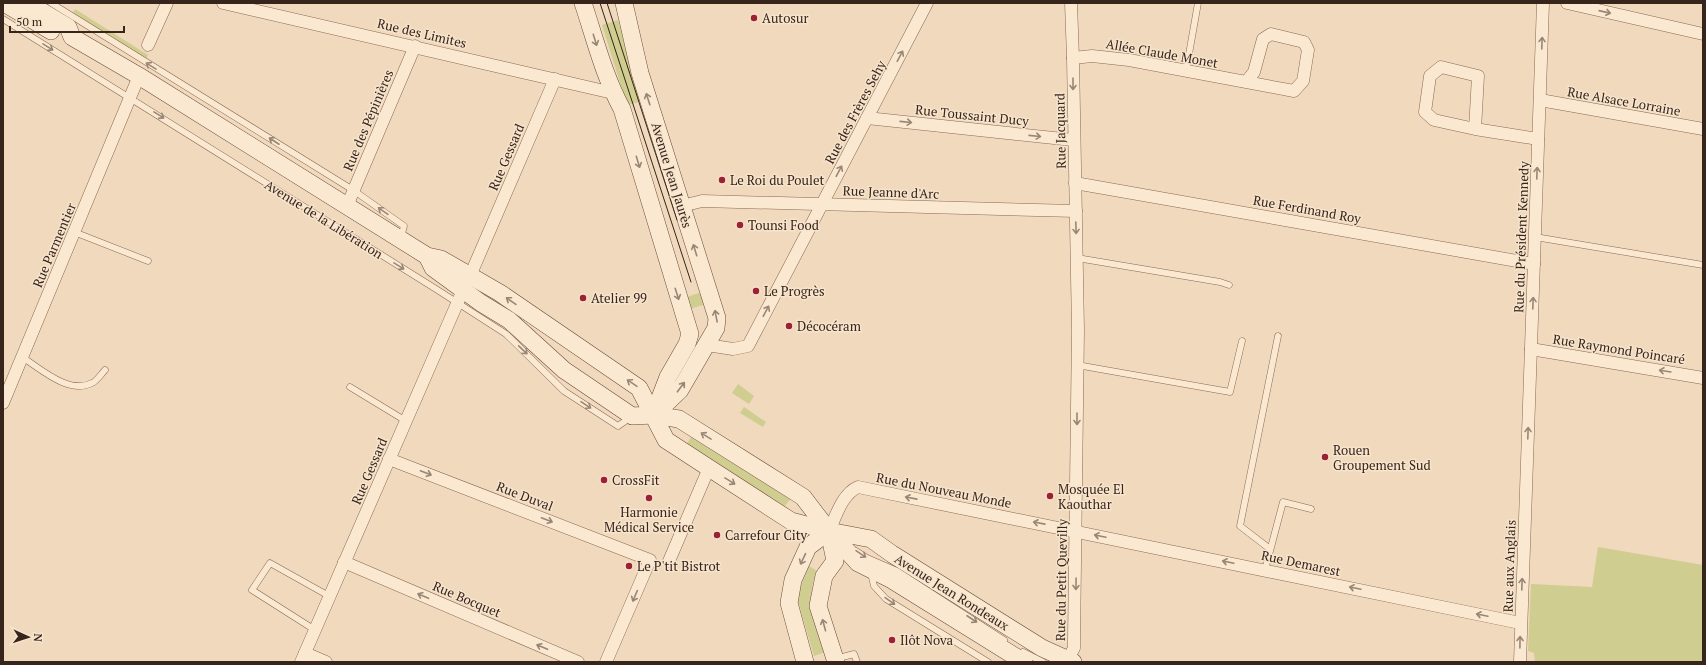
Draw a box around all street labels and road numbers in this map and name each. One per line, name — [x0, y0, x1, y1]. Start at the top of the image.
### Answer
street label: Rue des Limites — [376, 14, 468, 52]
street label: Allée Claude Monet — [1104, 34, 1220, 72]
street label: Rue des Frères Sehy — [820, 57, 890, 167]
street label: Rue des Pépinières — [339, 67, 397, 173]
street label: Rue Alsace Lorraine — [1566, 82, 1682, 120]
street label: Rue Jacquard — [1050, 93, 1070, 169]
street label: Rue Toussaint Ducy — [914, 100, 1030, 130]
street label: Avenue Jean Jaurès — [647, 120, 697, 230]
street label: Rue Gessard — [484, 121, 528, 193]
street label: Rue du Président Kennedy — [1509, 160, 1533, 313]
street label: Avenue de la Libération — [261, 175, 387, 263]
street label: Rue Jeanne d'Arc — [842, 181, 940, 203]
street label: Rue Ferdinand Roy — [1252, 191, 1363, 227]
street label: Rue Parmentier — [28, 200, 80, 290]
street label: Rue Raymond Poincaré — [1552, 330, 1686, 368]
street label: Rue Gessard — [347, 435, 391, 507]
street label: Rue du Nouveau Monde — [875, 468, 1013, 512]
street label: Rue Duval — [494, 477, 556, 515]
street label: Rue du Petit Quevilly — [1051, 518, 1071, 641]
street label: Rue aux Anglais — [1498, 519, 1520, 613]
street label: Rue Demarest — [1260, 546, 1343, 580]
street label: Avenue Jean Rondeaux — [891, 549, 1013, 635]
street label: Rue Bocquet — [430, 577, 504, 621]

